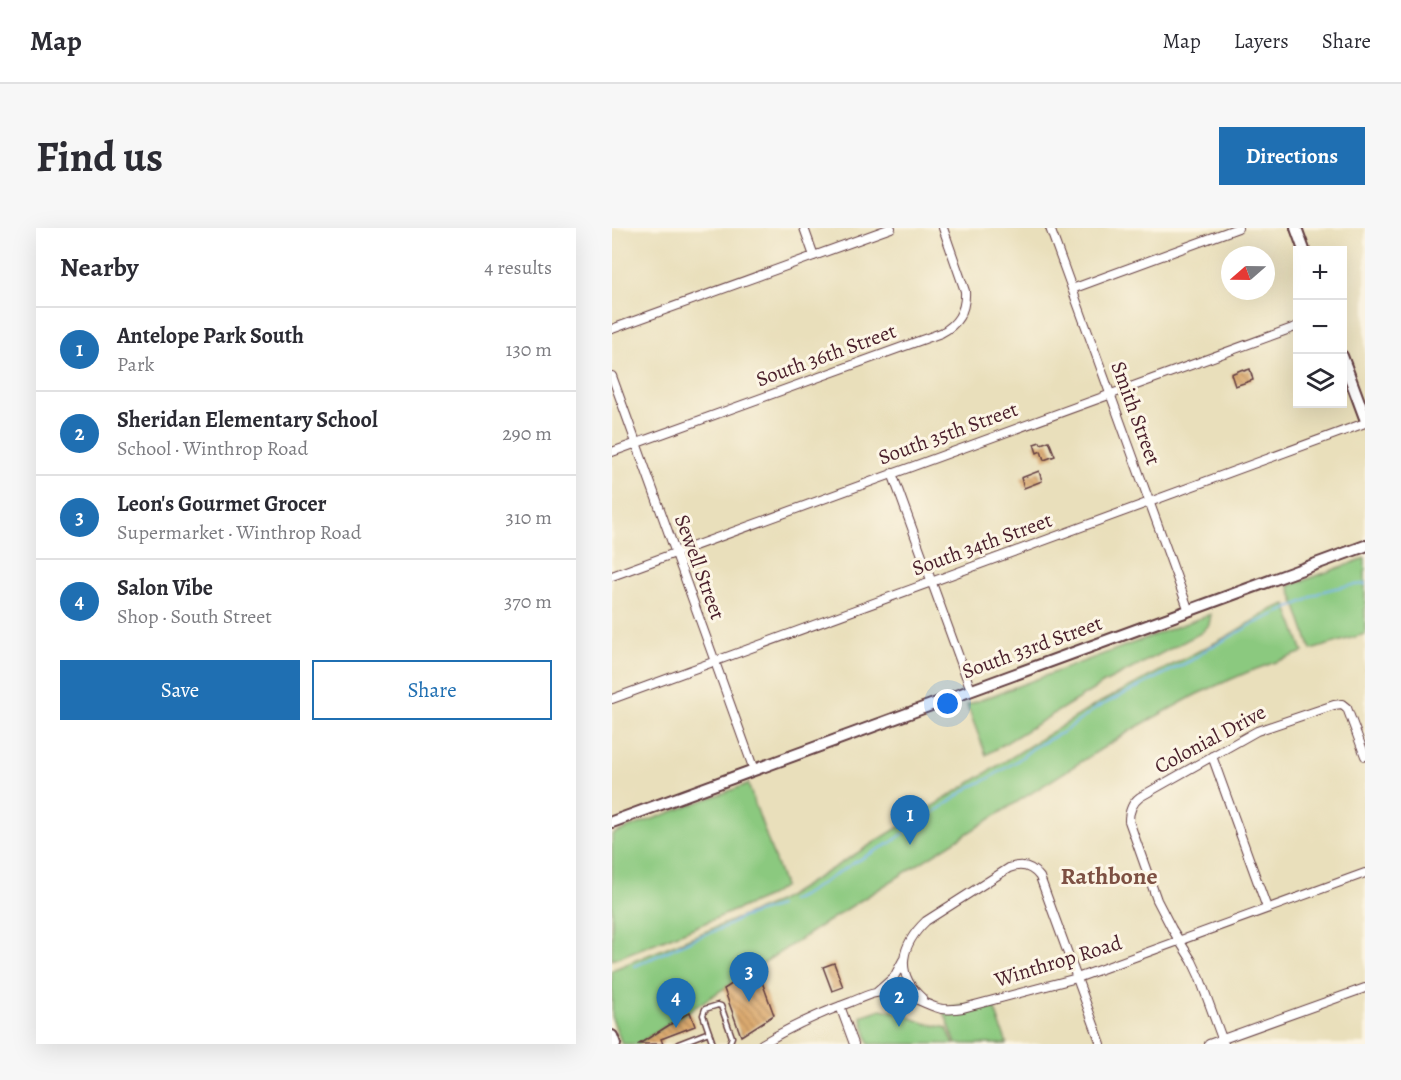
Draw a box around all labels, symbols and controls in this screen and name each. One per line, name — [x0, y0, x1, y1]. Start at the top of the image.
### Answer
text: Map — [30, 22, 82, 60]
text: Map — [1162, 27, 1201, 55]
text: Layers — [1234, 27, 1289, 55]
text: Share — [1322, 27, 1371, 55]
button: Directions — [1219, 127, 1365, 185]
text: Find us — [36, 128, 163, 185]
north arrow — [1221, 246, 1275, 300]
map controls — [1293, 246, 1347, 408]
button: + — [1293, 246, 1347, 300]
text: Nearby — [60, 250, 139, 285]
text: 4 results — [484, 254, 552, 281]
button: − — [1293, 300, 1347, 354]
street label: South 36th Street — [752, 317, 900, 393]
text: Antelope Park South — [117, 321, 304, 351]
text: 1 — [76, 336, 83, 363]
text: 130 m — [506, 336, 552, 363]
text: Park — [117, 351, 155, 378]
button: layers — [1293, 354, 1347, 408]
street label: Smith Street — [1104, 357, 1168, 469]
street label: South 35th Street — [874, 395, 1022, 471]
text: Sheridan Elementary School — [117, 405, 378, 435]
text: 2 — [75, 420, 84, 447]
text: 290 m — [502, 420, 552, 447]
text: School · Winthrop Road — [117, 435, 308, 462]
text: Leon's Gourmet Grocer — [117, 489, 327, 519]
text: 3 — [75, 504, 84, 531]
text: 310 m — [506, 504, 552, 531]
street label: South 34th Street — [908, 506, 1056, 582]
street label: Sewell Street — [668, 511, 732, 624]
text: Supermarket · Winthrop Road — [117, 519, 362, 546]
text: Salon Vibe — [117, 573, 213, 603]
text: 4 — [75, 588, 84, 615]
text: 370 m — [504, 588, 552, 615]
text: Shop · South Street — [117, 603, 272, 630]
street label: South 33rd Street — [958, 609, 1106, 685]
button: Save — [60, 660, 300, 720]
button: Share — [312, 660, 552, 720]
your location — [933, 689, 962, 718]
street label: Colonial Drive — [1149, 698, 1271, 780]
pin: 1 — [890, 796, 930, 845]
district label: Rathbone — [1061, 860, 1157, 892]
street label: Winthrop Road — [990, 928, 1126, 994]
pin: 3 — [730, 952, 768, 1002]
pin: 4 — [656, 978, 696, 1028]
pin: 2 — [880, 978, 918, 1027]

